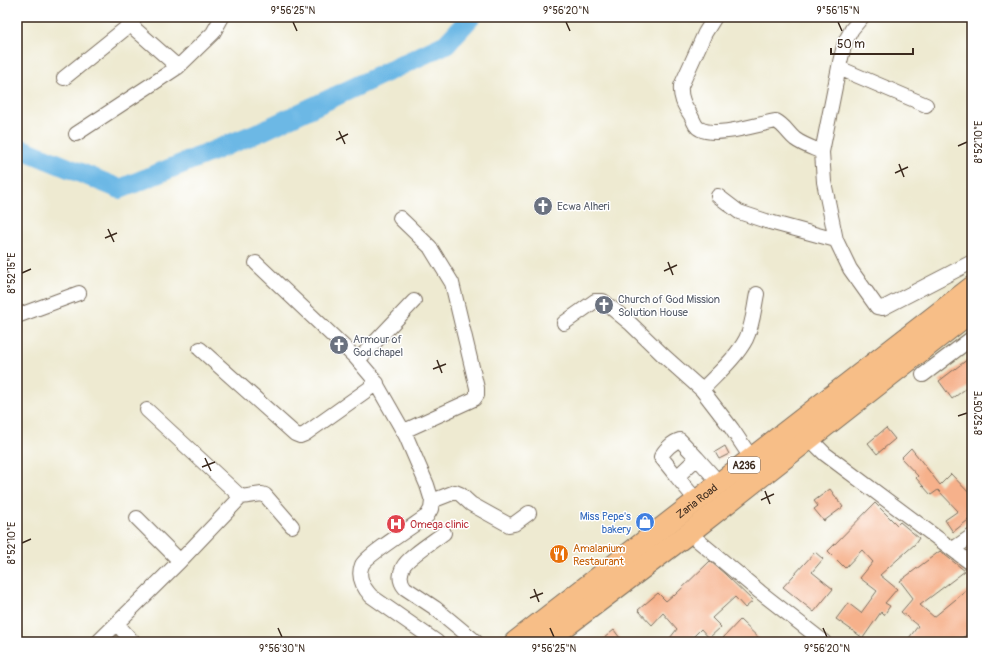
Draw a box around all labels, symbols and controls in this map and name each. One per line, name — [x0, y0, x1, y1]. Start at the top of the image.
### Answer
text: 9°56'25"N — [271, 5, 316, 17]
text: 9°56'20"N — [543, 5, 589, 17]
text: 9°56'15"N — [817, 5, 860, 17]
scale bar — [831, 30, 913, 56]
text: 50 m — [837, 37, 865, 52]
text: 8°52'10"E — [973, 121, 985, 163]
church icon: Ecwa Alheri — [532, 195, 554, 217]
place label: Ecwa Alheri — [557, 200, 610, 213]
text: 8°52'15"E — [6, 253, 18, 294]
place label: Church of God Mission Solution House — [618, 293, 720, 319]
church icon: Church of God Mission Solution House — [593, 294, 615, 316]
place label: Armour of God chapel — [353, 333, 403, 359]
church icon: Armour of God chapel — [328, 334, 350, 356]
text: 8°52'05"E — [973, 391, 985, 435]
road number: A236 — [728, 457, 760, 473]
street label: Zaria Road — [674, 481, 720, 521]
place label: Miss Pepe's bakery — [580, 510, 631, 536]
shop icon: Miss Pepe's bakery — [634, 511, 656, 533]
hospital icon: Omega clinic — [385, 513, 407, 535]
place label: Omega clinic — [410, 518, 469, 531]
text: 8°52'10"E — [6, 522, 18, 564]
place label: Amalanium Restaurant — [573, 542, 626, 568]
restaurant icon: Amalanium Restaurant — [548, 543, 570, 565]
text: 9°56'30"N — [259, 643, 305, 655]
text: 9°56'25"N — [532, 643, 577, 655]
text: 9°56'20"N — [804, 643, 850, 655]

